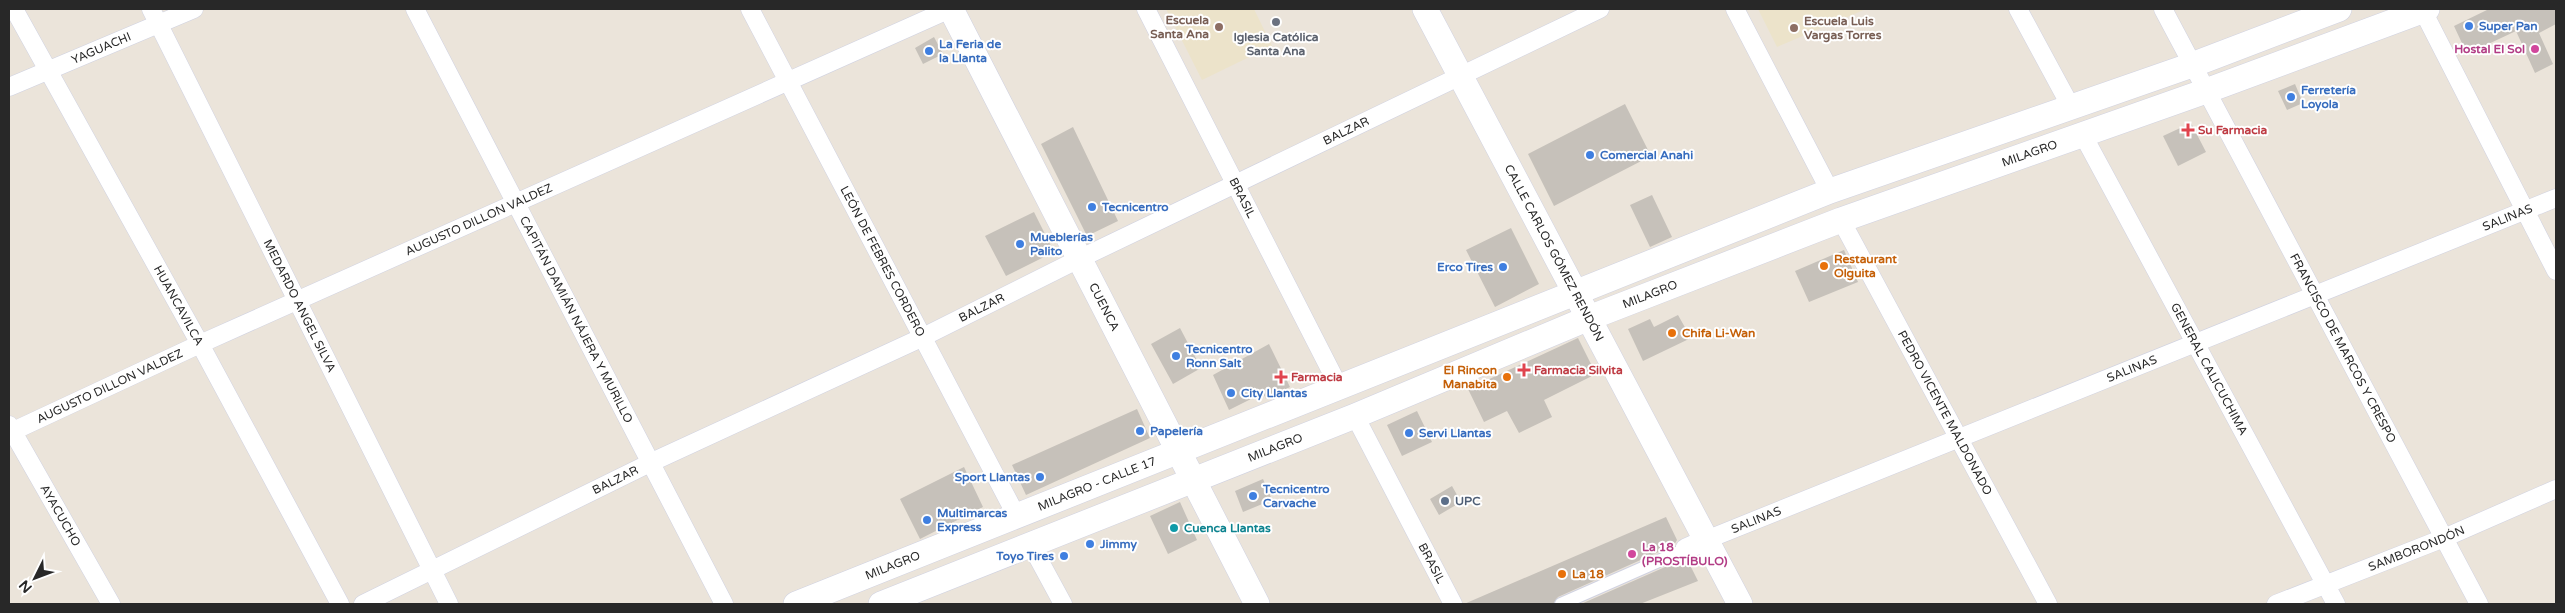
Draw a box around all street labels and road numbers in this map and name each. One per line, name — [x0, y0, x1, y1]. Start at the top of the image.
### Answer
street label: YAGUACHI — [69, 29, 133, 67]
street label: BALZAR — [1321, 114, 1371, 148]
street label: MILAGRO — [2000, 137, 2059, 170]
street label: CALLE CARLOS GÓMEZ RENDÓN — [1502, 162, 1607, 344]
street label: BRASIL — [1226, 175, 1259, 220]
street label: AUGUSTO DILLON VALDEZ — [403, 180, 555, 258]
street label: LEÓN DE FEBRES CORDERO — [837, 184, 928, 339]
street label: SALINAS — [2480, 201, 2535, 234]
street label: CAPITÁN DAMIÁN NÁJERA Y MURILLO — [517, 214, 636, 426]
street label: MEDARDO ANGEL SILVA — [261, 237, 339, 375]
street label: FRANCISCO DE MARCOS Y CRESPO — [2287, 251, 2399, 445]
street label: HUANCAVILCA — [151, 263, 206, 348]
street label: MILAGRO — [1620, 277, 1680, 311]
street label: CUENCA — [1086, 281, 1122, 333]
street label: BALZAR — [956, 290, 1007, 325]
street label: GENERAL CALICUCHIMA — [2168, 301, 2251, 438]
street label: PEDRO VICENTE MALDONADO — [1895, 328, 1995, 498]
street label: AUGUSTO DILLON VALDEZ — [34, 346, 185, 426]
street label: SALINAS — [2105, 352, 2159, 385]
street label: MILAGRO — [1246, 430, 1305, 465]
street label: MILAGRO - CALLE 17 — [1036, 454, 1158, 514]
street label: BALZAR — [590, 463, 640, 497]
street label: AYACUCHO — [37, 482, 84, 549]
street label: SALINAS — [1729, 504, 1783, 536]
street label: SAMBORONDÓN — [2366, 523, 2467, 574]
street label: BRASIL — [1415, 541, 1448, 586]
street label: MILAGRO — [863, 548, 922, 583]

